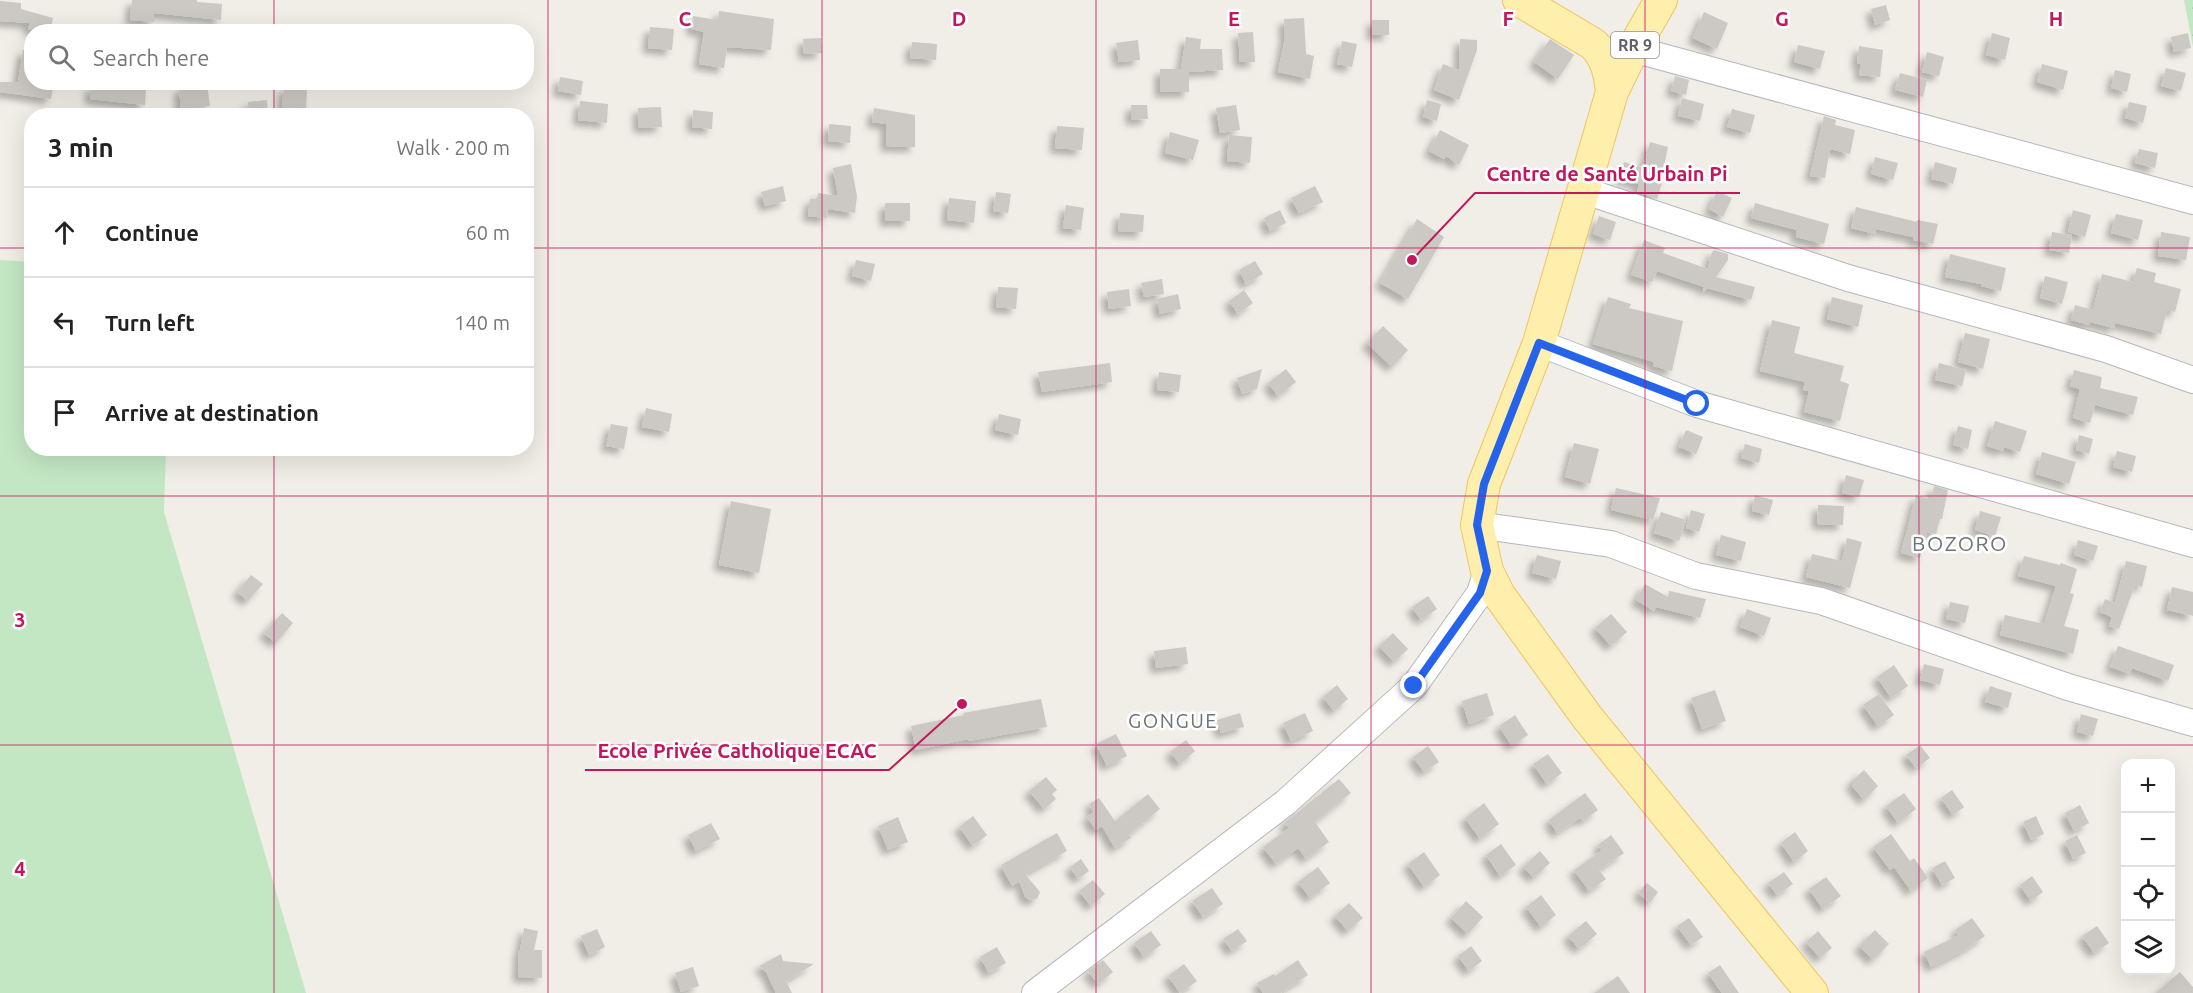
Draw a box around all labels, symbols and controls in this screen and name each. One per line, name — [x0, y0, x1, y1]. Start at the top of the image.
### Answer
text: C — [679, 7, 692, 30]
text: D — [952, 7, 966, 30]
text: E — [1228, 7, 1240, 30]
text: F — [1502, 7, 1514, 30]
text: G — [1775, 7, 1789, 30]
text: H — [2049, 7, 2063, 30]
search box — [24, 24, 534, 90]
road number: RR 9 — [1611, 32, 1659, 58]
icon: search — [45, 41, 78, 74]
text: Search here — [93, 45, 209, 70]
text: 3 min — [48, 133, 114, 162]
text: Walk · 200 m — [397, 136, 510, 159]
callout: Centre de Santé Urbain Pi — [1475, 155, 1740, 193]
text: Centre de Santé Urbain Pi — [1487, 162, 1727, 185]
icon: ahead — [48, 216, 81, 249]
text: Continue — [105, 220, 199, 245]
text: 60 m — [466, 221, 510, 244]
icon: left — [48, 306, 81, 339]
text: Turn left — [105, 310, 195, 335]
text: 140 m — [454, 311, 510, 334]
route start — [1683, 390, 1709, 416]
icon: arrive — [48, 396, 81, 429]
text: Arrive at destination — [105, 400, 319, 425]
district label: BOZORO — [1912, 531, 2008, 555]
text: 3 — [14, 608, 26, 631]
route end — [1400, 672, 1426, 698]
district label: GONGUE — [1128, 709, 1218, 732]
callout: Ecole Privée Catholique ECAC — [585, 732, 889, 770]
text: Ecole Privée Catholique ECAC — [597, 739, 877, 762]
map controls — [2121, 759, 2175, 975]
button: + — [2121, 759, 2175, 813]
button: − — [2121, 813, 2175, 867]
text: 4 — [14, 857, 26, 880]
button: locate — [2121, 867, 2175, 921]
button: layers — [2121, 921, 2175, 975]

